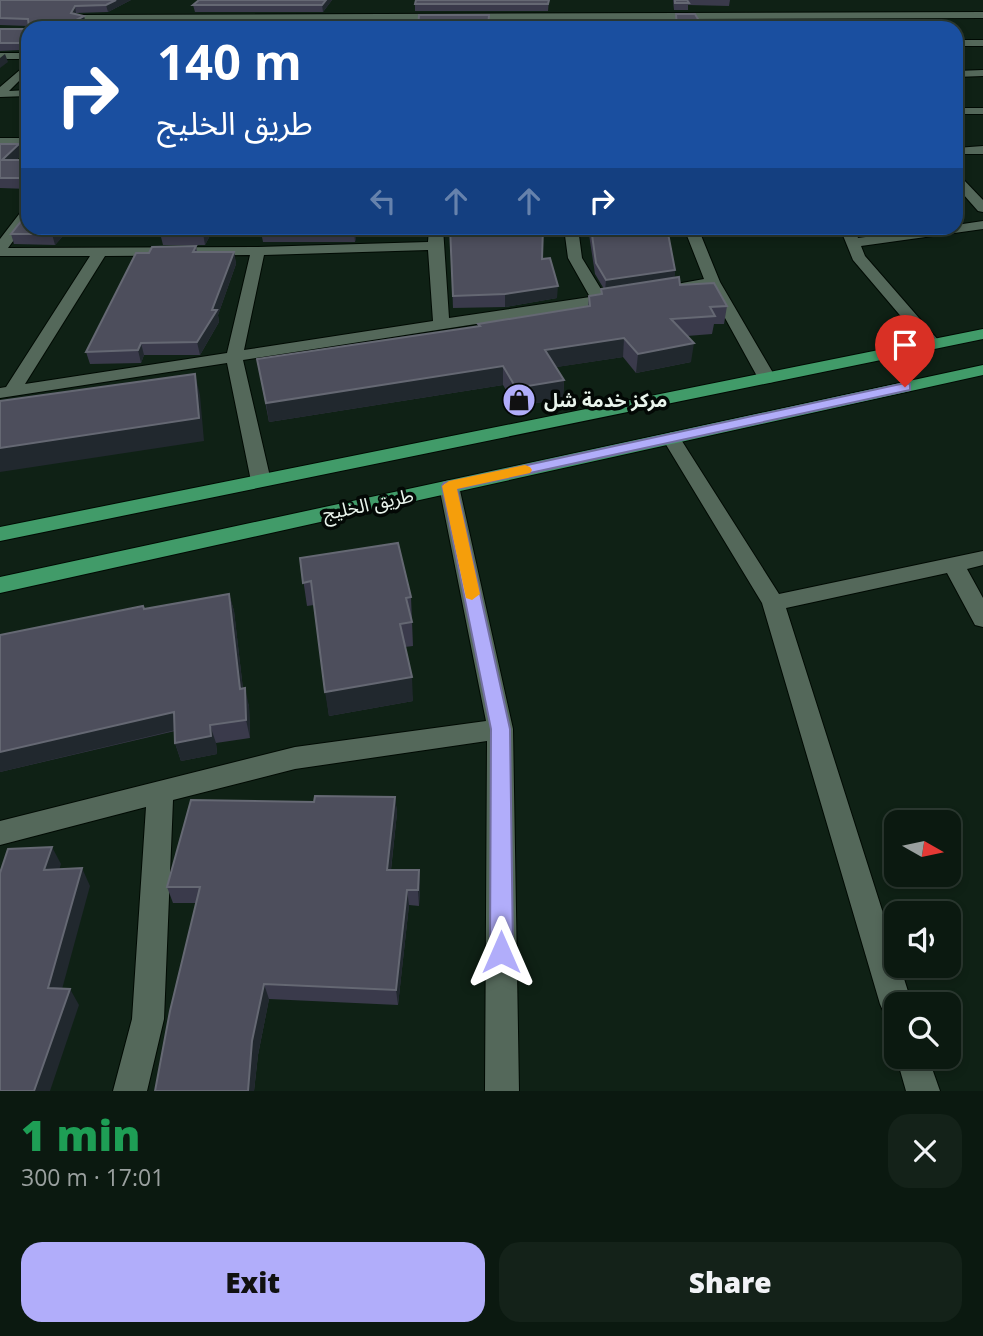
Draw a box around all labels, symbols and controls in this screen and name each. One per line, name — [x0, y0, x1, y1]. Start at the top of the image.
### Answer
text: 140 m — [157, 28, 302, 94]
icon: right — [42, 49, 133, 140]
text: طريق الخليج — [157, 101, 313, 144]
icon: left — [364, 182, 402, 220]
icon: ahead — [437, 182, 475, 220]
icon: ahead — [510, 182, 548, 220]
icon: right — [583, 182, 621, 220]
pin — [875, 315, 935, 387]
icon: arrive — [886, 326, 924, 364]
shop icon: مركز خدمة شل — [500, 381, 538, 419]
place label: مركز خدمة شل — [544, 387, 667, 413]
street label: طريق الخليج — [320, 482, 416, 528]
north arrow — [884, 810, 961, 887]
map controls — [884, 810, 961, 1069]
button: sound — [884, 901, 961, 978]
position arrow — [464, 915, 538, 989]
button: search — [884, 992, 961, 1069]
text: 1 min — [21, 1106, 140, 1163]
button: close — [888, 1114, 962, 1188]
text: 300 m · 17:01 — [21, 1161, 164, 1193]
button: Exit — [21, 1242, 485, 1322]
button: Share — [499, 1242, 962, 1322]

